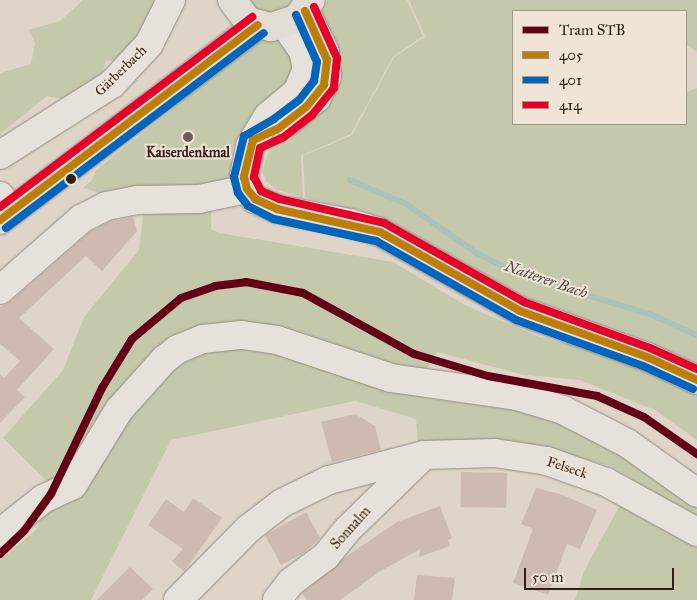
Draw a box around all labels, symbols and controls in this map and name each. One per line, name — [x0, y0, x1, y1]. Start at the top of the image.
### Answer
legend — [512, 10, 687, 125]
text: Tram STB — [559, 21, 626, 39]
street label: Gärberbach — [92, 42, 150, 100]
text: 405 — [559, 46, 583, 64]
text: 401 — [559, 71, 582, 89]
text: 414 — [559, 96, 582, 114]
marker: Kaiserdenkmal — [182, 131, 194, 143]
place label: Kaiserdenkmal — [146, 145, 230, 161]
unlabelled marker — [66, 174, 76, 184]
water label: Natterer Bach — [502, 257, 590, 303]
street label: Felseck — [545, 454, 589, 482]
street label: Sonnalm — [327, 503, 375, 553]
scale bar — [527, 558, 677, 590]
text: 50 m — [532, 568, 564, 586]

